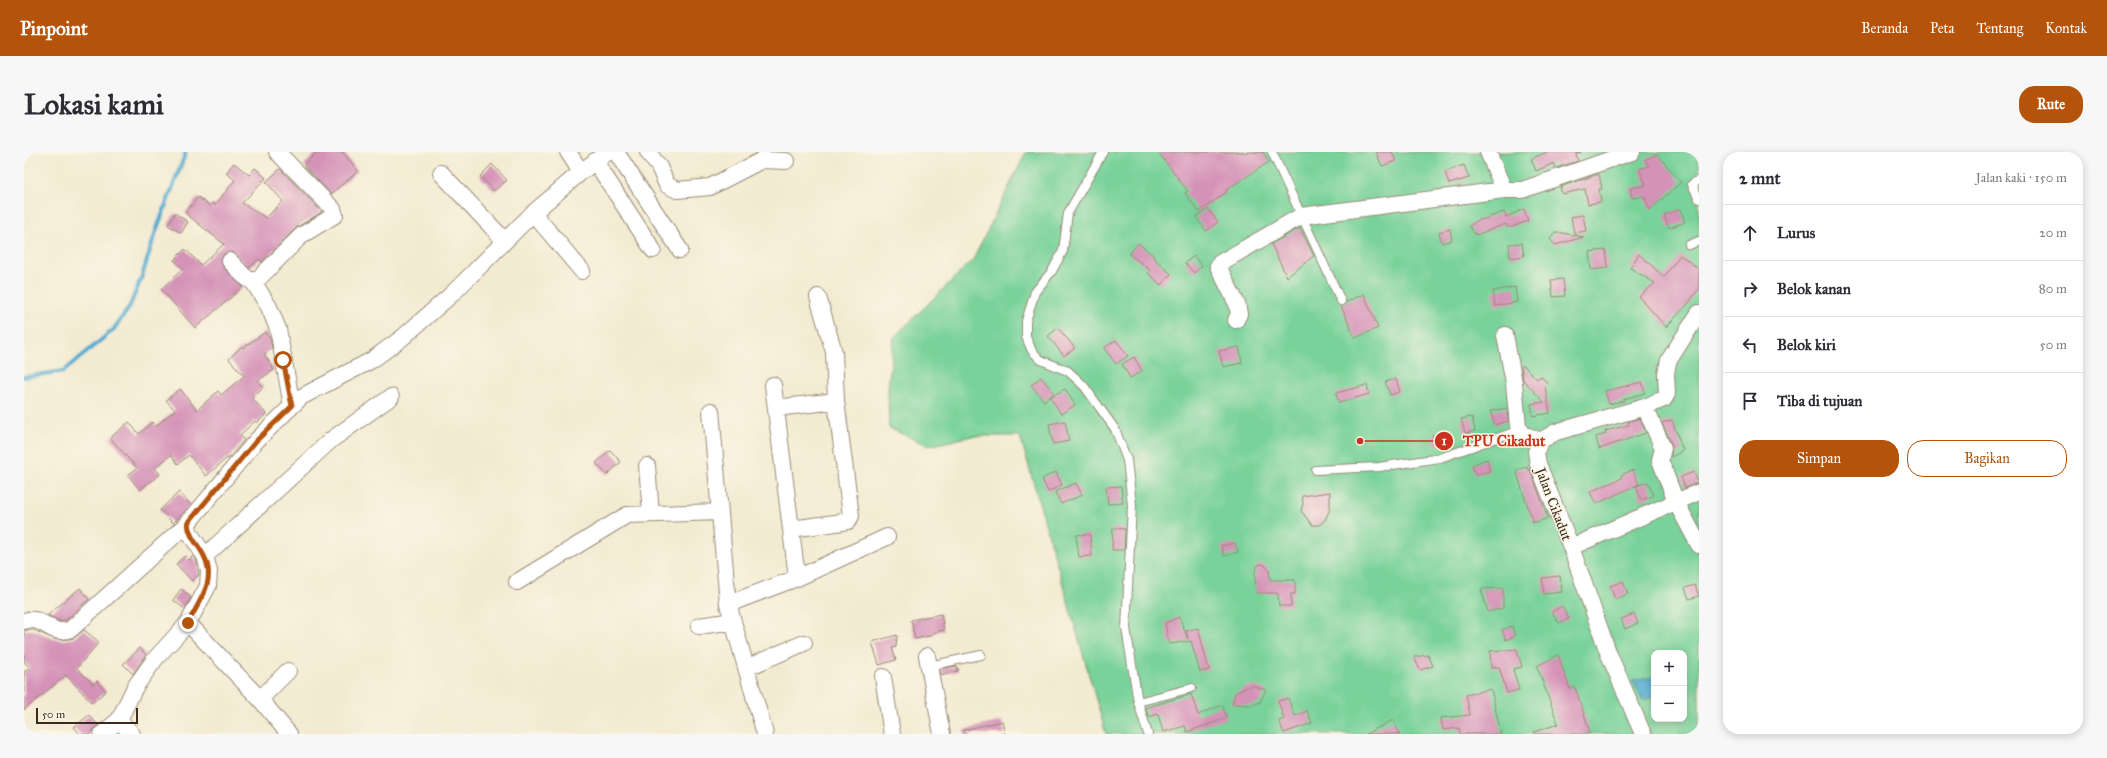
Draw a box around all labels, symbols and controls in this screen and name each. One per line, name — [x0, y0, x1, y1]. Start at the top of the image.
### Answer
text: Pinpoint — [20, 17, 88, 40]
text: Beranda — [1861, 20, 1908, 37]
text: Peta — [1930, 20, 1954, 37]
text: Tentang — [1976, 20, 2023, 37]
text: Kontak — [2045, 20, 2087, 37]
button: Rute — [2019, 86, 2083, 123]
text: Lokasi kami — [24, 87, 164, 122]
text: 2 mnt — [1739, 168, 1780, 189]
text: Jalan kaki · 150 m — [1976, 170, 2067, 186]
icon: ahead — [1739, 222, 1761, 244]
text: Lurus — [1777, 224, 1815, 242]
text: 20 m — [2039, 225, 2067, 241]
icon: right — [1739, 278, 1761, 300]
text: Belok kanan — [1777, 280, 1851, 298]
text: 80 m — [2039, 281, 2067, 297]
icon: left — [1739, 334, 1761, 356]
text: Belok kiri — [1777, 336, 1836, 354]
text: 50 m — [2040, 337, 2067, 353]
route start — [274, 351, 292, 369]
icon: arrive — [1739, 390, 1761, 412]
text: Tiba di tujuan — [1777, 392, 1862, 410]
callout: TPU Cikadut — [1434, 427, 1553, 454]
text: TPU Cikadut — [1462, 432, 1546, 450]
text: 1 — [1442, 434, 1447, 448]
button: Simpan — [1739, 440, 1899, 477]
button: Bagikan — [1907, 440, 2067, 477]
street label: Jalan Cikadut — [1530, 463, 1575, 543]
route end — [179, 614, 197, 632]
map controls — [1651, 650, 1687, 722]
button: + — [1651, 650, 1687, 686]
button: − — [1651, 686, 1687, 722]
scale bar — [36, 706, 138, 725]
text: 50 m — [42, 708, 65, 721]

